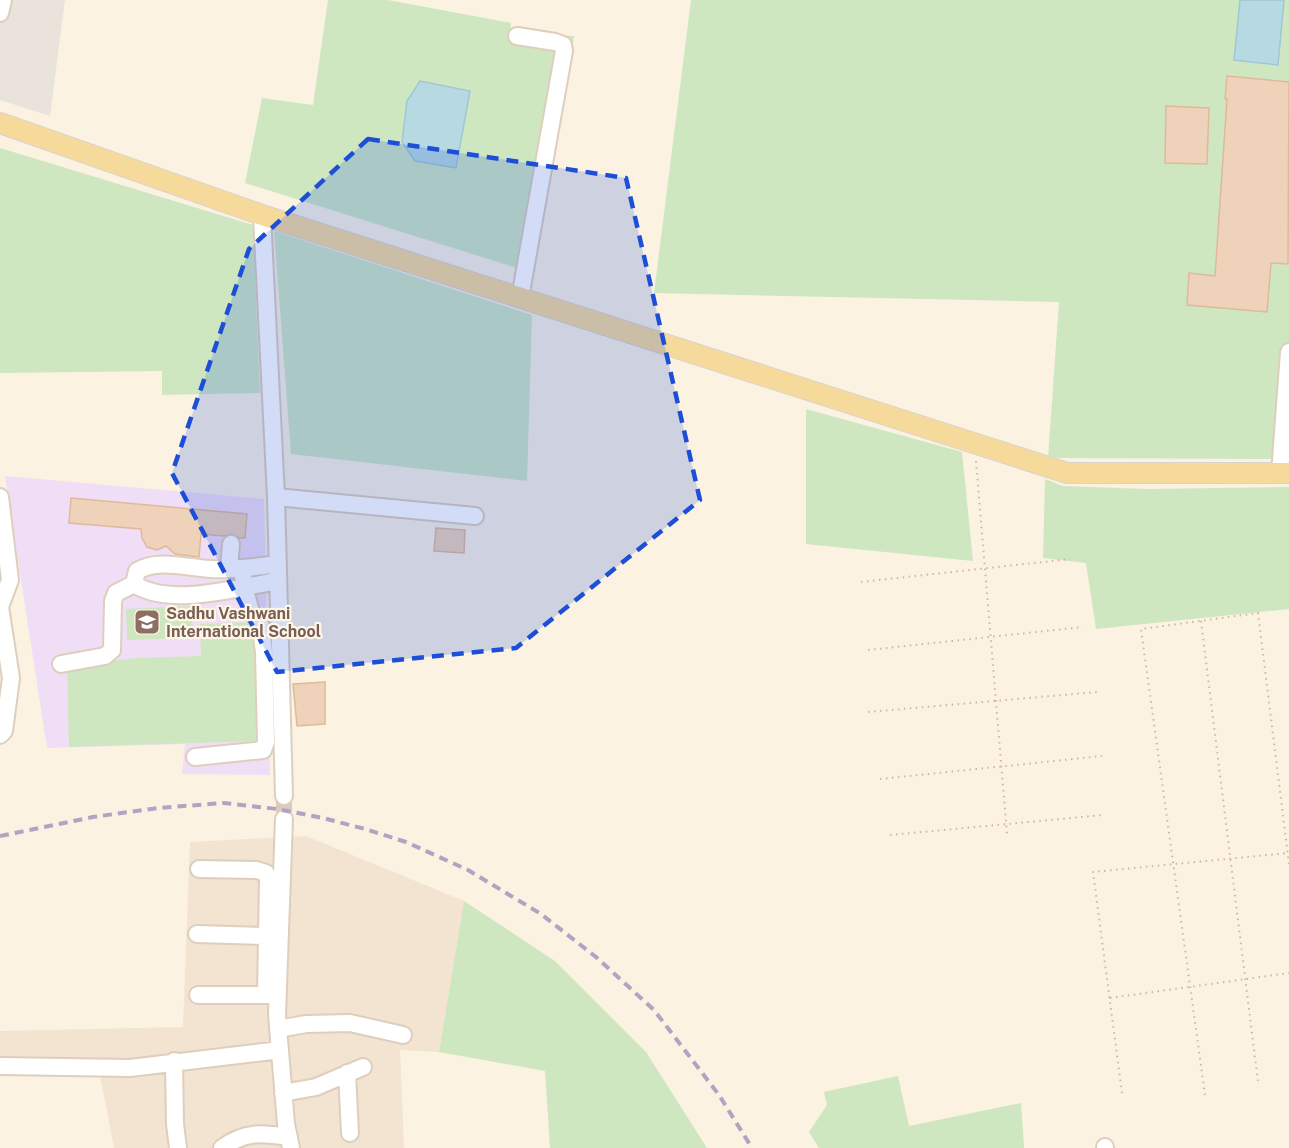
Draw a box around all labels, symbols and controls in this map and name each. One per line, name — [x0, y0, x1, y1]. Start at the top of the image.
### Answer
place label: Sadhu Vashwani International School — [166, 604, 321, 641]
school or university icon: Sadhu Vashwani International School — [132, 607, 162, 637]

